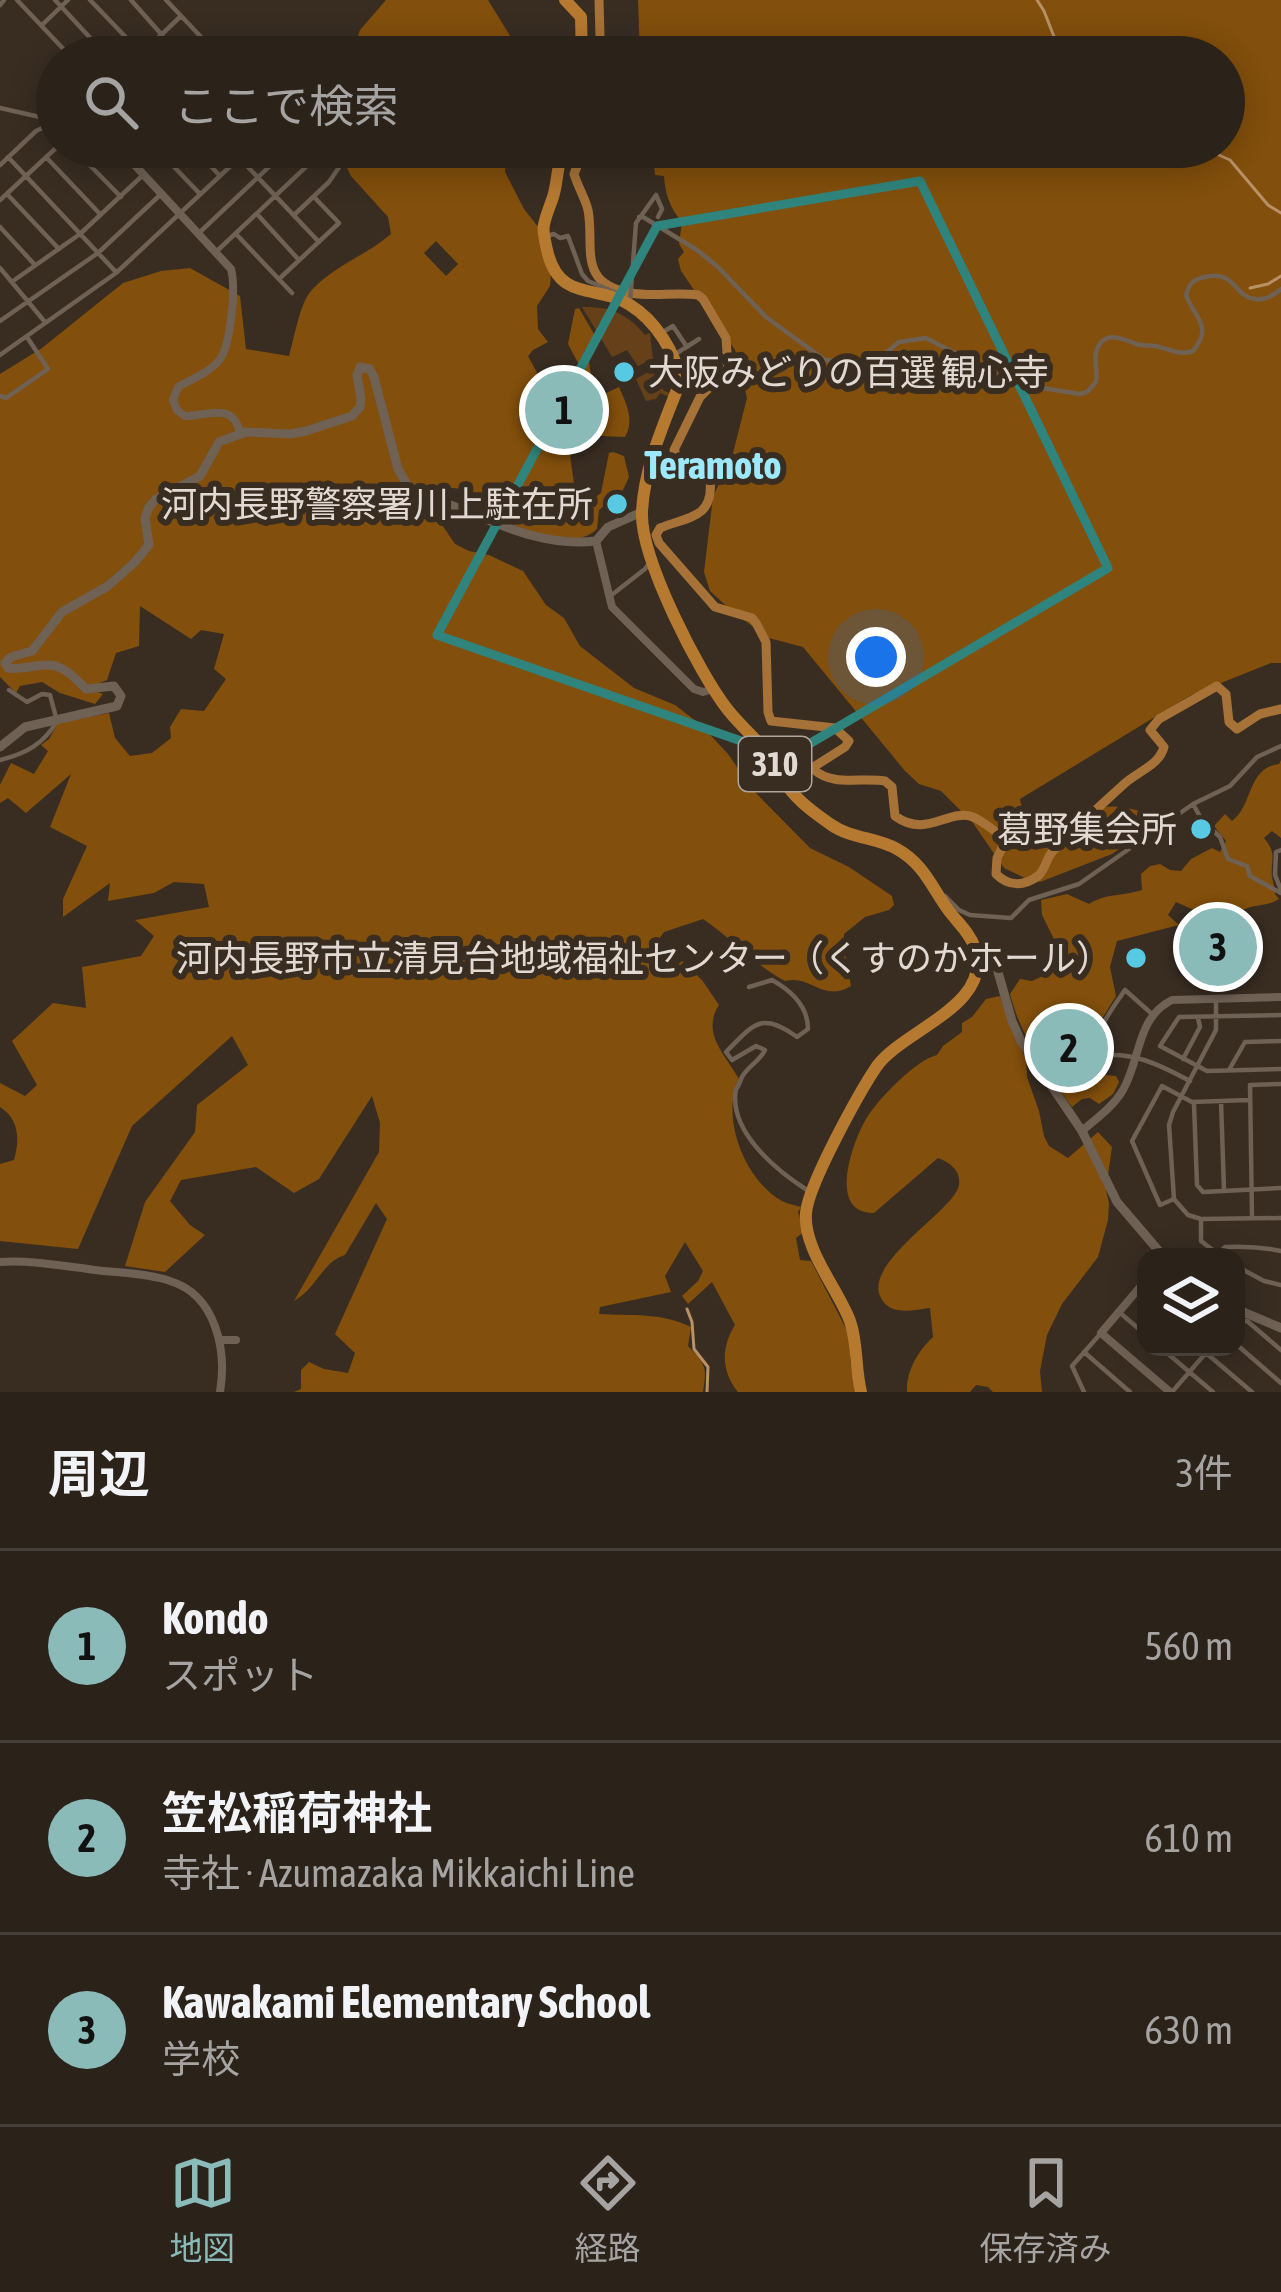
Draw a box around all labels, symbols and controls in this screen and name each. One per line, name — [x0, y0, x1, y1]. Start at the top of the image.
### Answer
search box — [36, 36, 1245, 168]
icon: search — [78, 69, 144, 135]
text: ここで検索 — [174, 80, 399, 132]
place label: 大阪みどりの百選 観心寺 — [648, 351, 1049, 393]
marker: 大阪みどりの百選 観心寺 — [611, 359, 637, 385]
pin: 1 — [525, 365, 603, 455]
district label: Teramoto — [645, 443, 781, 487]
place label: 河内長野警察署川上駐在所 — [161, 483, 593, 525]
marker: 河内長野警察署川上駐在所 — [604, 491, 630, 517]
your location — [846, 627, 906, 687]
road number: 310 — [739, 737, 811, 791]
place label: 葛野集会所 — [997, 808, 1177, 850]
marker: 葛野集会所 — [1188, 816, 1214, 842]
pin: 3 — [1179, 902, 1257, 992]
place label: 河内長野市立清見台地域福祉センター（くすのかホール） — [176, 937, 1112, 979]
marker: 河内長野市立清見台地域福祉センター（くすのかホール） — [1123, 945, 1149, 971]
pin: 2 — [1030, 1003, 1108, 1093]
map controls — [1137, 1248, 1245, 1356]
button: layers — [1137, 1248, 1245, 1356]
text: 周辺 — [48, 1444, 150, 1503]
text: 3件 — [1176, 1451, 1233, 1495]
text: Kondo — [162, 1592, 269, 1644]
text: 1 — [78, 1624, 96, 1668]
text: 560 m — [1145, 1624, 1233, 1668]
text: スポット — [162, 1653, 318, 1697]
text: 笠松稲荷神社 — [162, 1787, 432, 1839]
text: 2 — [78, 1816, 96, 1860]
text: 610 m — [1145, 1816, 1233, 1860]
text: 寺社 · Azumazaka Mikkaichi Line — [162, 1851, 635, 1895]
text: Kawakami Elementary School — [162, 1976, 650, 2028]
text: 3 — [78, 2008, 96, 2052]
text: 630 m — [1145, 2008, 1233, 2052]
text: 学校 — [162, 2037, 240, 2081]
tab: 地図 — [170, 2150, 236, 2270]
tab: 経路 — [575, 2150, 641, 2270]
tab: 保存済み — [980, 2150, 1112, 2270]

